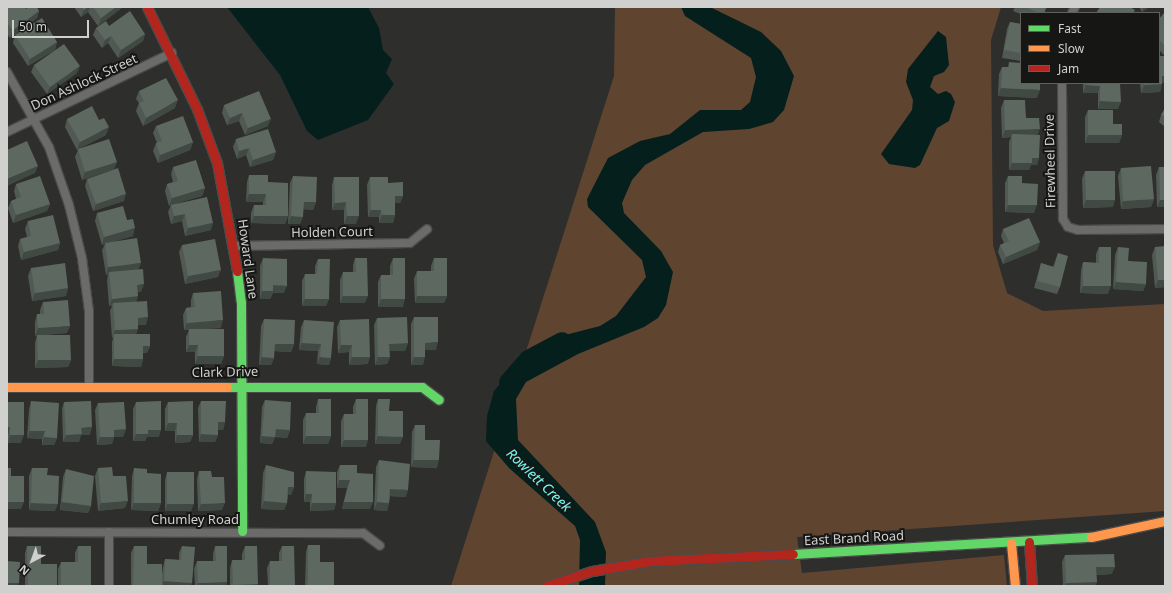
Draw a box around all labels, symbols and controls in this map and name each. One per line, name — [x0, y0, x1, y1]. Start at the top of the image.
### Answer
scale bar — [14, 12, 91, 38]
legend — [1020, 12, 1160, 84]
text: 50 m — [19, 18, 47, 35]
text: Fast — [1058, 20, 1081, 37]
text: Slow — [1058, 40, 1084, 57]
street label: Don Ashlock Street — [28, 51, 140, 113]
text: Jam — [1058, 60, 1079, 77]
street label: Firewheel Drive — [1041, 114, 1059, 208]
street label: Howard Lane — [235, 218, 261, 300]
street label: Holden Court — [291, 223, 373, 241]
street label: Clark Drive — [192, 364, 258, 380]
water label: Rowlett Creek — [503, 445, 575, 515]
street label: Chumley Road — [151, 511, 239, 527]
street label: East Brand Road — [804, 528, 904, 548]
north arrow — [12, 541, 52, 581]
text: N — [16, 562, 32, 579]

